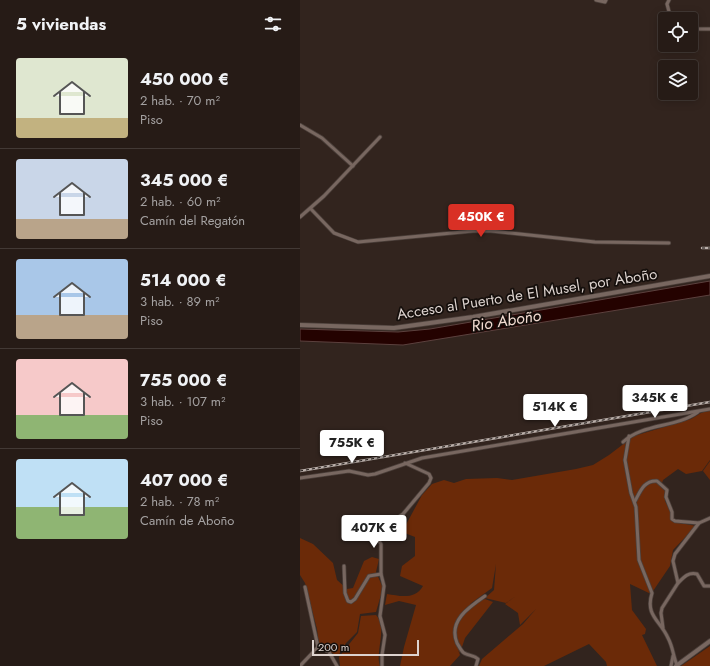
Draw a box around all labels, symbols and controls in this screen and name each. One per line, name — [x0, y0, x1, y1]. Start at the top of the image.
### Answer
text: 5 viviendas — [16, 12, 106, 36]
map controls — [658, 12, 698, 100]
button: locate — [658, 12, 698, 52]
icon: filters — [262, 13, 284, 35]
button: layers — [658, 60, 698, 100]
text: 450 000 € — [140, 67, 229, 91]
icon: home — [48, 74, 96, 122]
text: 2 hab. · 70 m² — [140, 91, 220, 110]
text: Piso — [140, 110, 163, 129]
text: 345 000 € — [140, 168, 229, 192]
icon: home — [48, 175, 96, 223]
text: 2 hab. · 60 m² — [140, 192, 221, 211]
pin: 450K € — [448, 204, 514, 238]
text: 450K € — [457, 207, 505, 226]
text: Camín del Regatón — [140, 211, 245, 230]
street label: Acceso al Puerto de El Musel, por Aboño — [395, 263, 659, 325]
text: 514 000 € — [140, 268, 227, 292]
icon: home — [48, 275, 96, 323]
text: 3 hab. · 89 m² — [140, 292, 220, 311]
water label: Rio Aboño — [470, 304, 543, 337]
text: Piso — [140, 311, 163, 330]
text: 755 000 € — [140, 368, 227, 392]
icon: home — [48, 375, 96, 423]
pin: 345K € — [622, 385, 688, 419]
text: 345K € — [631, 388, 679, 407]
text: 3 hab. · 107 m² — [140, 392, 225, 411]
pin: 514K € — [522, 394, 588, 428]
text: 514K € — [532, 397, 578, 416]
text: Piso — [140, 411, 163, 430]
pin: 755K € — [319, 430, 385, 464]
text: 755K € — [329, 433, 375, 452]
text: 407 000 € — [140, 468, 228, 492]
icon: home — [48, 475, 96, 523]
text: 2 hab. · 78 m² — [140, 492, 219, 511]
text: Camín de Aboño — [140, 511, 234, 530]
pin: 407K € — [341, 515, 407, 549]
text: 407K € — [350, 518, 398, 537]
scale bar — [312, 638, 419, 657]
text: 200 m — [318, 639, 349, 655]

